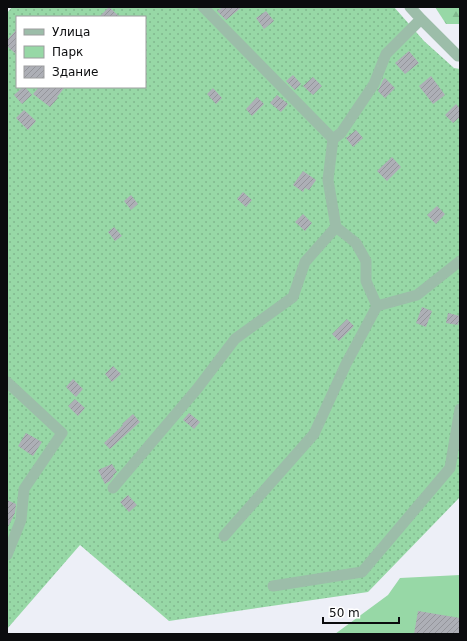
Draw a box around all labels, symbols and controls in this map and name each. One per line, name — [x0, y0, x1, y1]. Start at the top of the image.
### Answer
legend — [16, 16, 146, 88]
text: Улица — [52, 25, 90, 39]
text: Парк — [52, 45, 83, 59]
text: Здание — [52, 65, 98, 79]
scale bar — [323, 599, 399, 625]
text: 50 m — [329, 606, 360, 620]

